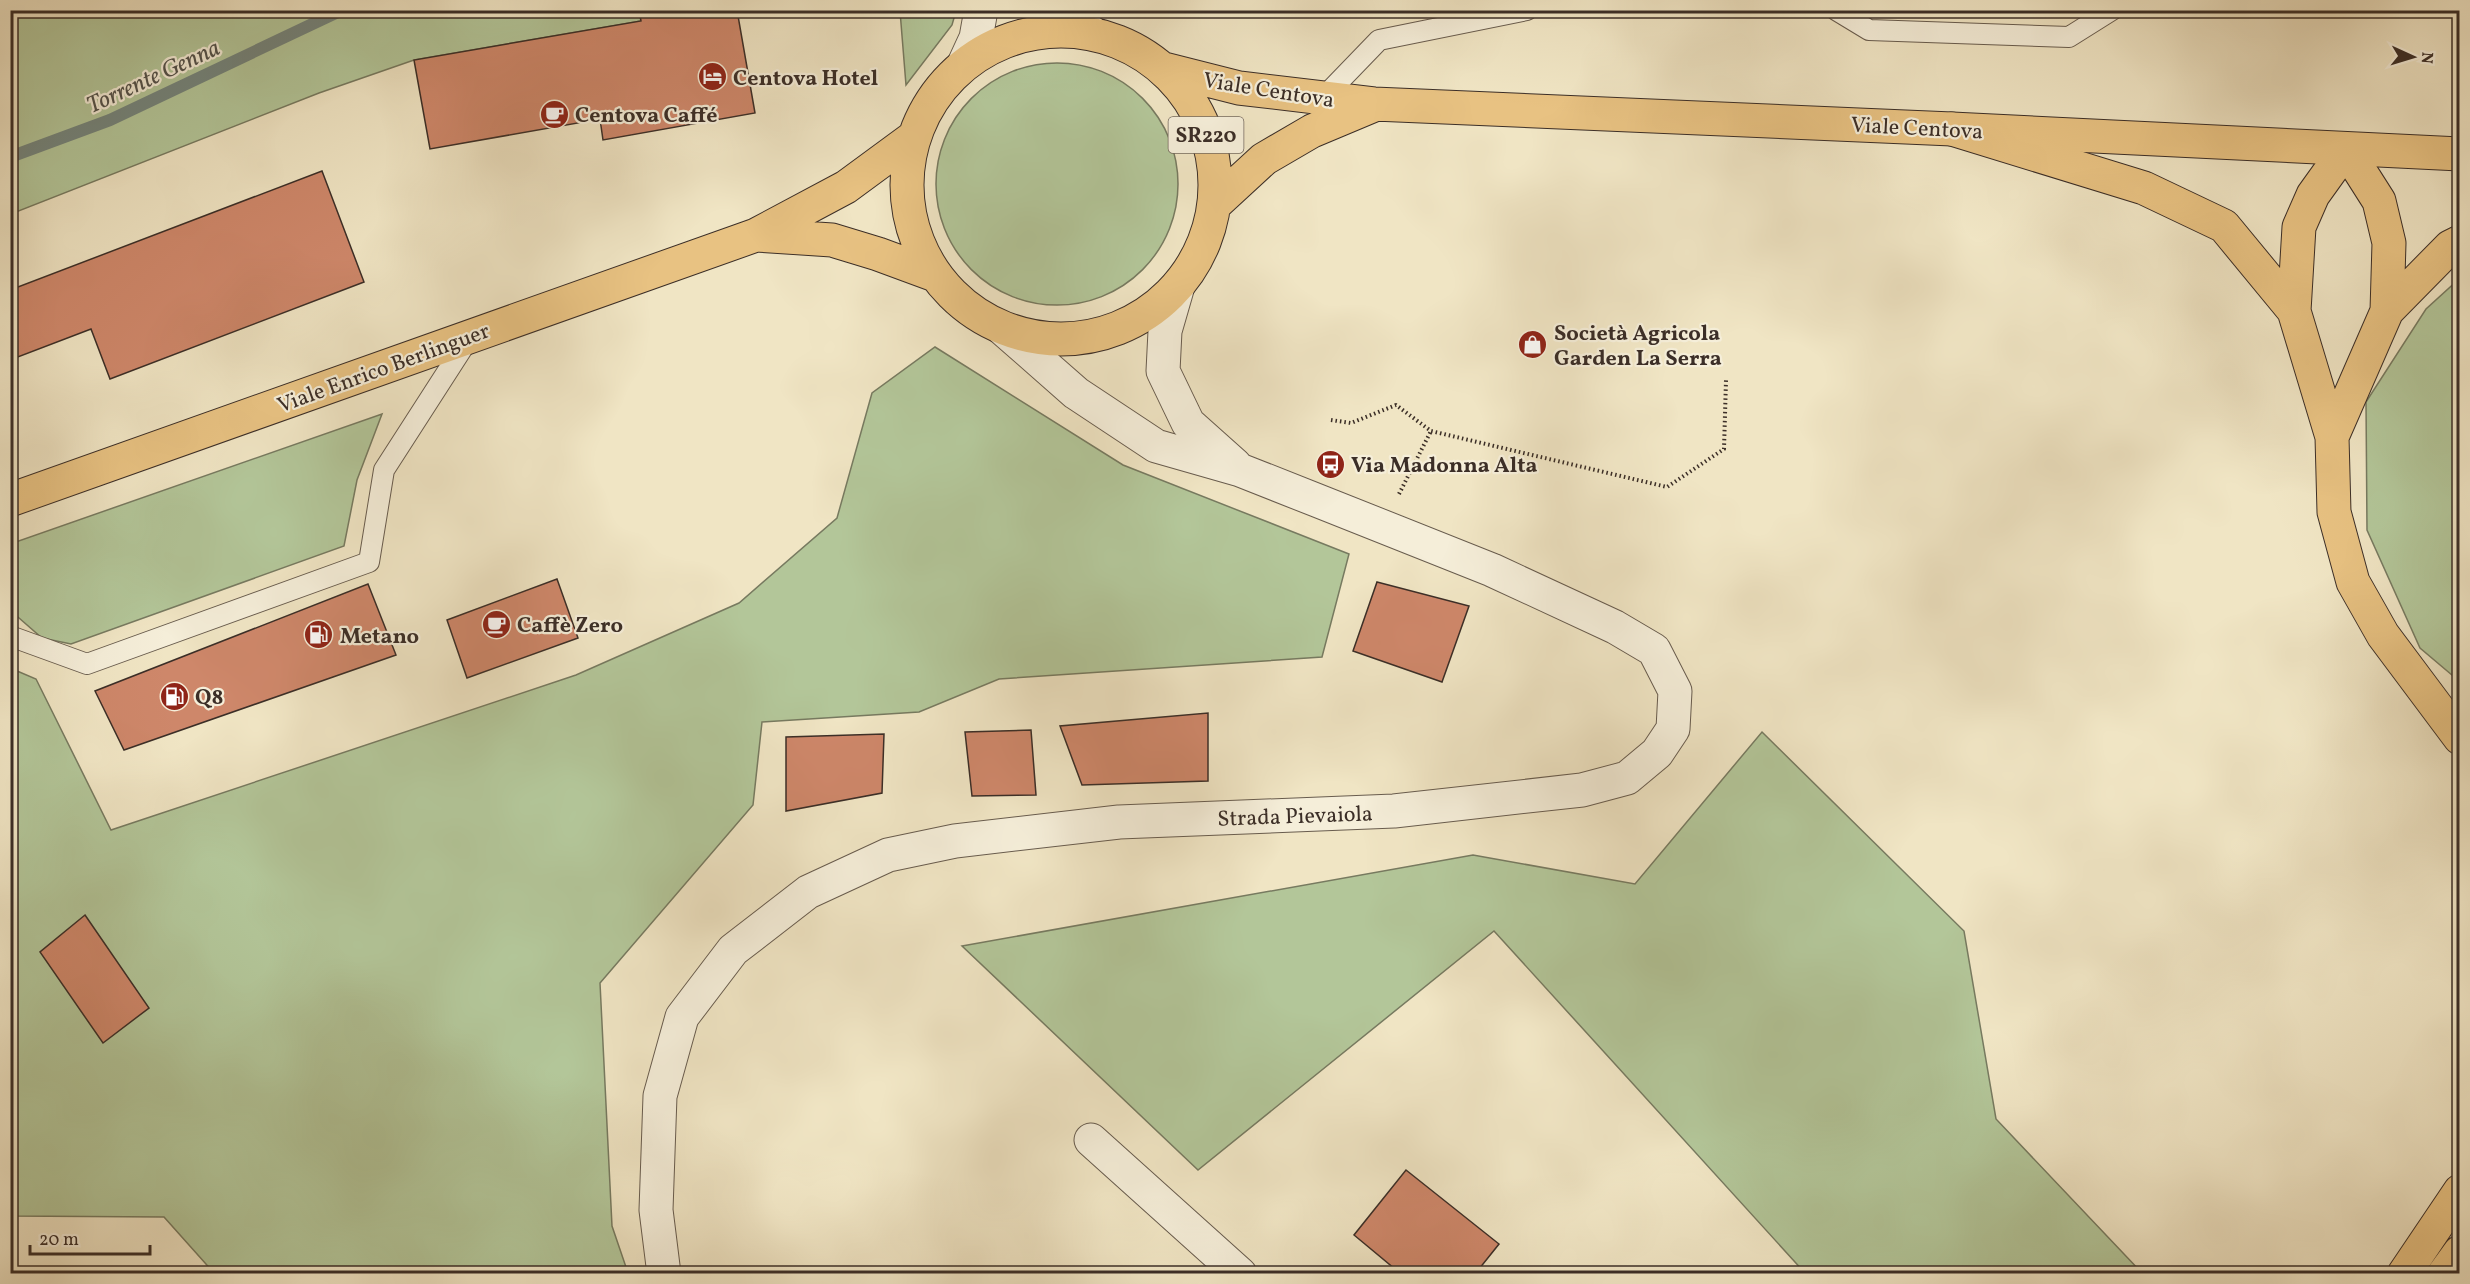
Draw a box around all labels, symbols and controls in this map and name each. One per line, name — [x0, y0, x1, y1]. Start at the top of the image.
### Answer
north arrow — [2383, 27, 2443, 87]
water label: Torrente Genna — [82, 32, 226, 124]
text: N — [2415, 51, 2437, 65]
hotel icon: Centova Hotel — [696, 61, 728, 93]
place label: Centova Hotel — [733, 64, 878, 95]
street label: Viale Centova — [1201, 66, 1336, 117]
cafe icon: Centova Caffé — [538, 98, 570, 130]
place label: Centova Caffé — [575, 101, 717, 132]
street label: Viale Centova — [1850, 111, 1984, 148]
road number: SR220 — [1168, 117, 1244, 153]
street label: Viale Enrico Berlinguer — [273, 316, 494, 422]
place label: Società Agricola Garden La Serra — [1554, 319, 1722, 375]
shop icon: Società Agricola Garden La Serra — [1517, 329, 1549, 361]
bus stop icon: Via Madonna Alta — [1314, 448, 1346, 480]
place label: Via Madonna Alta — [1351, 451, 1537, 482]
cafe icon: Caffè Zero — [480, 608, 512, 640]
place label: Caffè Zero — [517, 611, 623, 642]
fuel station icon: Metano — [303, 619, 335, 651]
place label: Metano — [340, 622, 419, 653]
fuel station icon: Q8 — [158, 680, 190, 712]
place label: Q8 — [195, 683, 223, 714]
street label: Strada Pievaiola — [1217, 799, 1373, 836]
scale bar — [30, 1218, 150, 1256]
text: 20 m — [39, 1228, 79, 1253]

